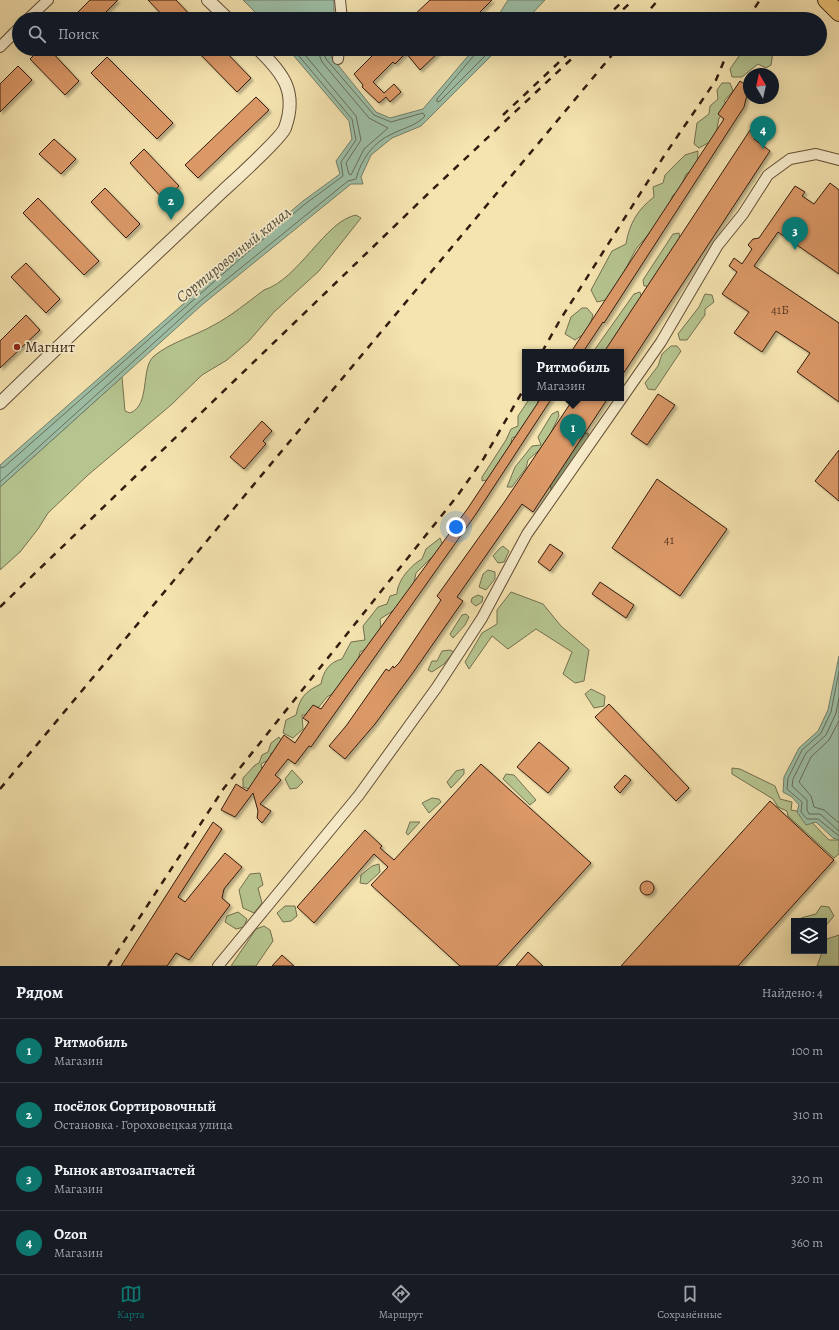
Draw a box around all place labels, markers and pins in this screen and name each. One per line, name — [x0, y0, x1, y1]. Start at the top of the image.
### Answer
pin: 4 — [750, 116, 776, 149]
pin: 2 — [158, 187, 184, 220]
pin: 3 — [782, 217, 808, 250]
place label: Магнит — [25, 337, 75, 357]
marker: Магнит — [12, 342, 22, 352]
pin: 1 — [560, 414, 586, 447]

